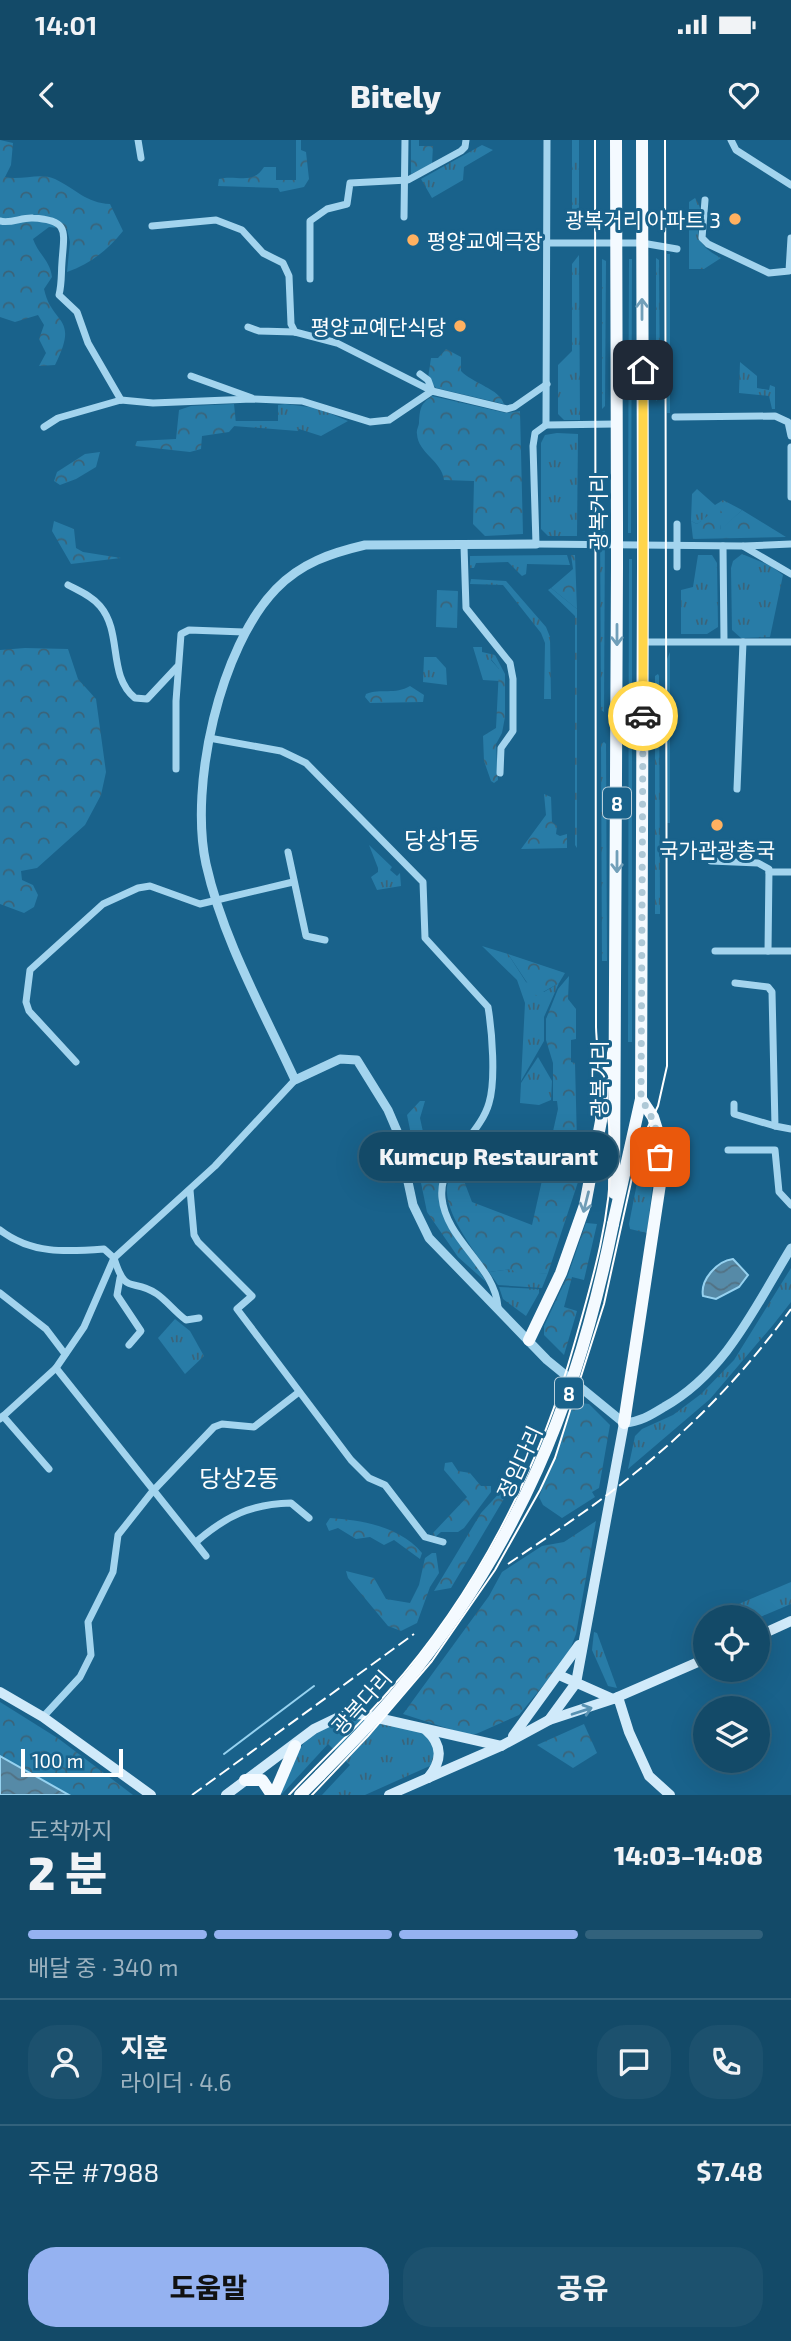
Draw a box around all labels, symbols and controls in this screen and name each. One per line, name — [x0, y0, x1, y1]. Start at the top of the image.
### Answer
text: 14:01 — [35, 9, 97, 40]
icon: back — [28, 76, 66, 114]
text: Bitely — [350, 76, 441, 114]
icon: heart — [725, 76, 763, 114]
place label: 광복거리 아파트 3 — [565, 207, 721, 232]
marker: 광복거리 아파트 3 — [727, 211, 743, 227]
place label: 평양교예극장 — [427, 228, 543, 253]
marker: 평양교예극장 — [405, 232, 421, 248]
one-way arrow — [636, 297, 649, 320]
place label: 평양교예단식당 — [311, 314, 446, 339]
marker: 평양교예단식당 — [452, 318, 468, 334]
pin — [613, 340, 673, 400]
icon: home — [624, 351, 662, 389]
street label: 광복거리 — [585, 473, 610, 551]
one-way arrow — [610, 623, 624, 646]
courier — [608, 681, 678, 751]
icon: car — [624, 697, 662, 735]
road number: 8 — [603, 788, 631, 818]
marker: 국가관광총국 — [709, 817, 725, 833]
district label: 당상1동 — [404, 825, 480, 854]
place label: 국가관광총국 — [659, 837, 775, 862]
one-way arrow — [610, 851, 624, 874]
street label: 광복거리 — [586, 1040, 611, 1118]
pin — [630, 1127, 690, 1187]
callout: Kumcup Restaurant — [359, 1132, 618, 1182]
icon: bag — [641, 1138, 679, 1176]
text: Kumcup Restaurant — [379, 1142, 598, 1170]
one-way arrow — [578, 1190, 592, 1213]
road number: 8 — [555, 1378, 583, 1408]
street label: 정임다리 — [491, 1422, 547, 1502]
district label: 당상2동 — [199, 1463, 279, 1492]
map controls — [693, 1605, 770, 1773]
button: locate — [693, 1605, 770, 1682]
street label: 광복다리 — [326, 1665, 396, 1739]
button: layers — [693, 1696, 770, 1773]
one-way arrow — [570, 1703, 592, 1716]
scale bar — [21, 1746, 122, 1778]
text: 100 m — [32, 1749, 83, 1772]
text: 도착까지 — [28, 1816, 113, 1844]
text: 14:03–14:08 — [614, 1839, 763, 1870]
text: 2 분 — [28, 1844, 107, 1899]
text: 배달 중 · 340 m — [28, 1953, 178, 1981]
button: person — [28, 2025, 102, 2099]
button: chat — [597, 2025, 671, 2099]
button: phone — [689, 2025, 763, 2099]
text: 지훈 — [120, 2031, 168, 2062]
text: 라이더 · 4.6 — [120, 2068, 232, 2096]
text: $7.48 — [696, 2155, 763, 2186]
text: 주문 #7988 — [28, 2156, 159, 2187]
button: 도움말 — [28, 2247, 389, 2327]
button: 공유 — [403, 2247, 763, 2327]

